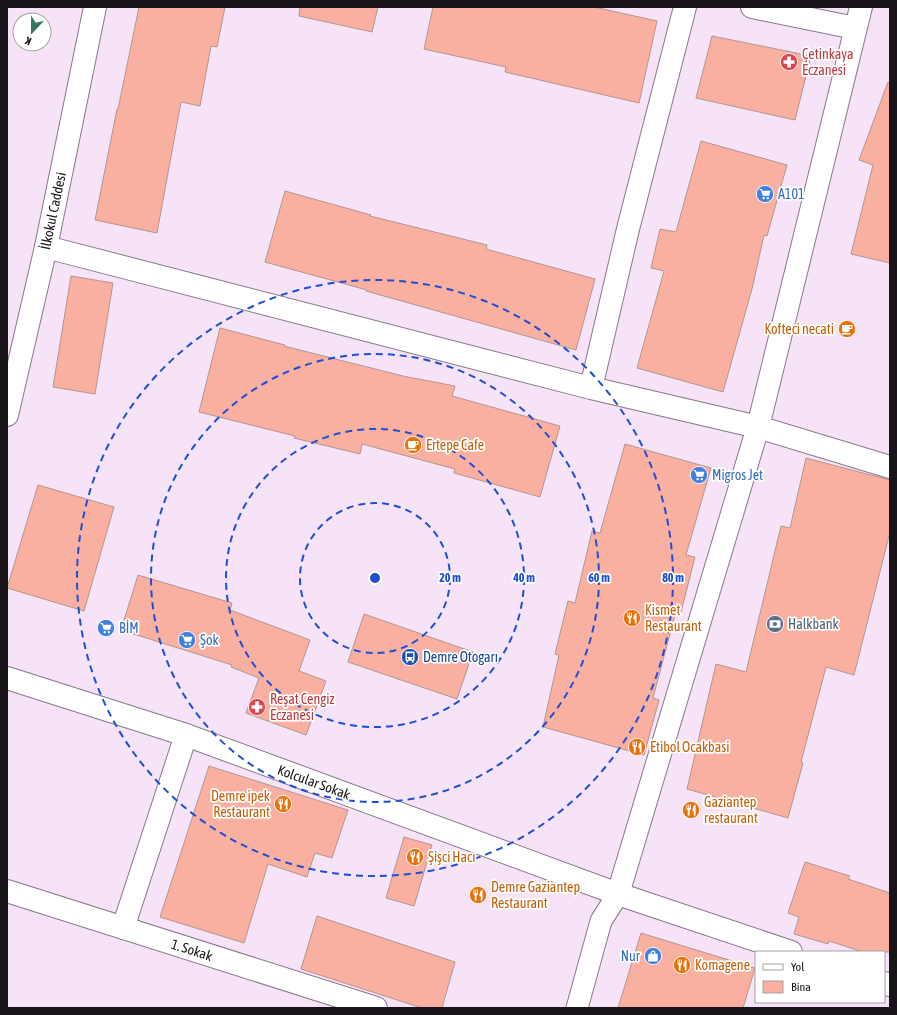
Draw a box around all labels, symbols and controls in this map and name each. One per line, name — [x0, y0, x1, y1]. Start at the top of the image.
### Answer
north arrow — [12, 12, 52, 52]
text: K — [23, 34, 33, 48]
place label: Çetinkaya Eczanesi — [802, 46, 854, 78]
pharmacy icon: Çetinkaya Eczanesi — [779, 52, 799, 72]
street label: İlkokul Caddesi — [37, 171, 69, 251]
supermarket icon: A101 — [755, 184, 775, 204]
place label: A101 — [778, 186, 805, 202]
cafe icon: Kofteci necati — [837, 319, 857, 339]
place label: Kofteci necati — [764, 321, 834, 337]
cafe icon: Ertepe Cafe — [403, 435, 423, 455]
place label: Ertepe Cafe — [426, 437, 484, 453]
supermarket icon: Migros Jet — [689, 465, 709, 485]
place label: Migros Jet — [712, 467, 763, 483]
centre of rings — [368, 571, 382, 585]
text: 20 m — [439, 571, 461, 585]
text: 40 m — [512, 571, 535, 585]
text: 60 m — [588, 571, 610, 585]
text: 80 m — [662, 571, 684, 585]
place label: Kismet Restaurant — [645, 602, 702, 634]
restaurant icon: Kismet Restaurant — [622, 608, 642, 628]
bank icon: Halkbank — [765, 614, 785, 634]
place label: Halkbank — [788, 616, 839, 632]
supermarket icon: BİM — [96, 618, 116, 638]
place label: BİM — [119, 620, 139, 636]
supermarket icon: Şok — [177, 630, 197, 650]
place label: Şok — [200, 632, 219, 648]
bus stop icon: Demre Otogarı — [400, 647, 420, 667]
place label: Demre Otogarı — [423, 649, 498, 665]
place label: Reşat Cengiz Eczanesi — [270, 691, 334, 723]
pharmacy icon: Reşat Cengiz Eczanesi — [247, 697, 267, 717]
restaurant icon: Etibol Ocakbasi — [627, 737, 647, 757]
place label: Etibol Ocakbasi — [650, 739, 729, 755]
street label: Kolcular Sokak — [275, 761, 353, 803]
place label: Demre ipek Restaurant — [211, 788, 270, 820]
restaurant icon: Demre ipek Restaurant — [273, 794, 293, 814]
place label: Gaziantep restaurant — [704, 794, 758, 826]
restaurant icon: Gaziantep restaurant — [681, 800, 701, 820]
restaurant icon: Şişci Hacı — [405, 847, 425, 867]
place label: Şişci Hacı — [428, 849, 475, 865]
place label: Demre Gaziantep Restaurant — [491, 879, 580, 911]
restaurant icon: Demre Gaziantep Restaurant — [468, 885, 488, 905]
street label: 1. Sokak — [169, 936, 215, 964]
shop icon: Nur — [643, 946, 663, 966]
place label: Nur — [621, 948, 641, 964]
legend — [755, 951, 885, 1003]
restaurant icon: Komagene — [672, 955, 692, 975]
place label: Komagene — [695, 957, 750, 973]
text: Yol — [791, 960, 805, 974]
text: Bina — [791, 980, 811, 994]

